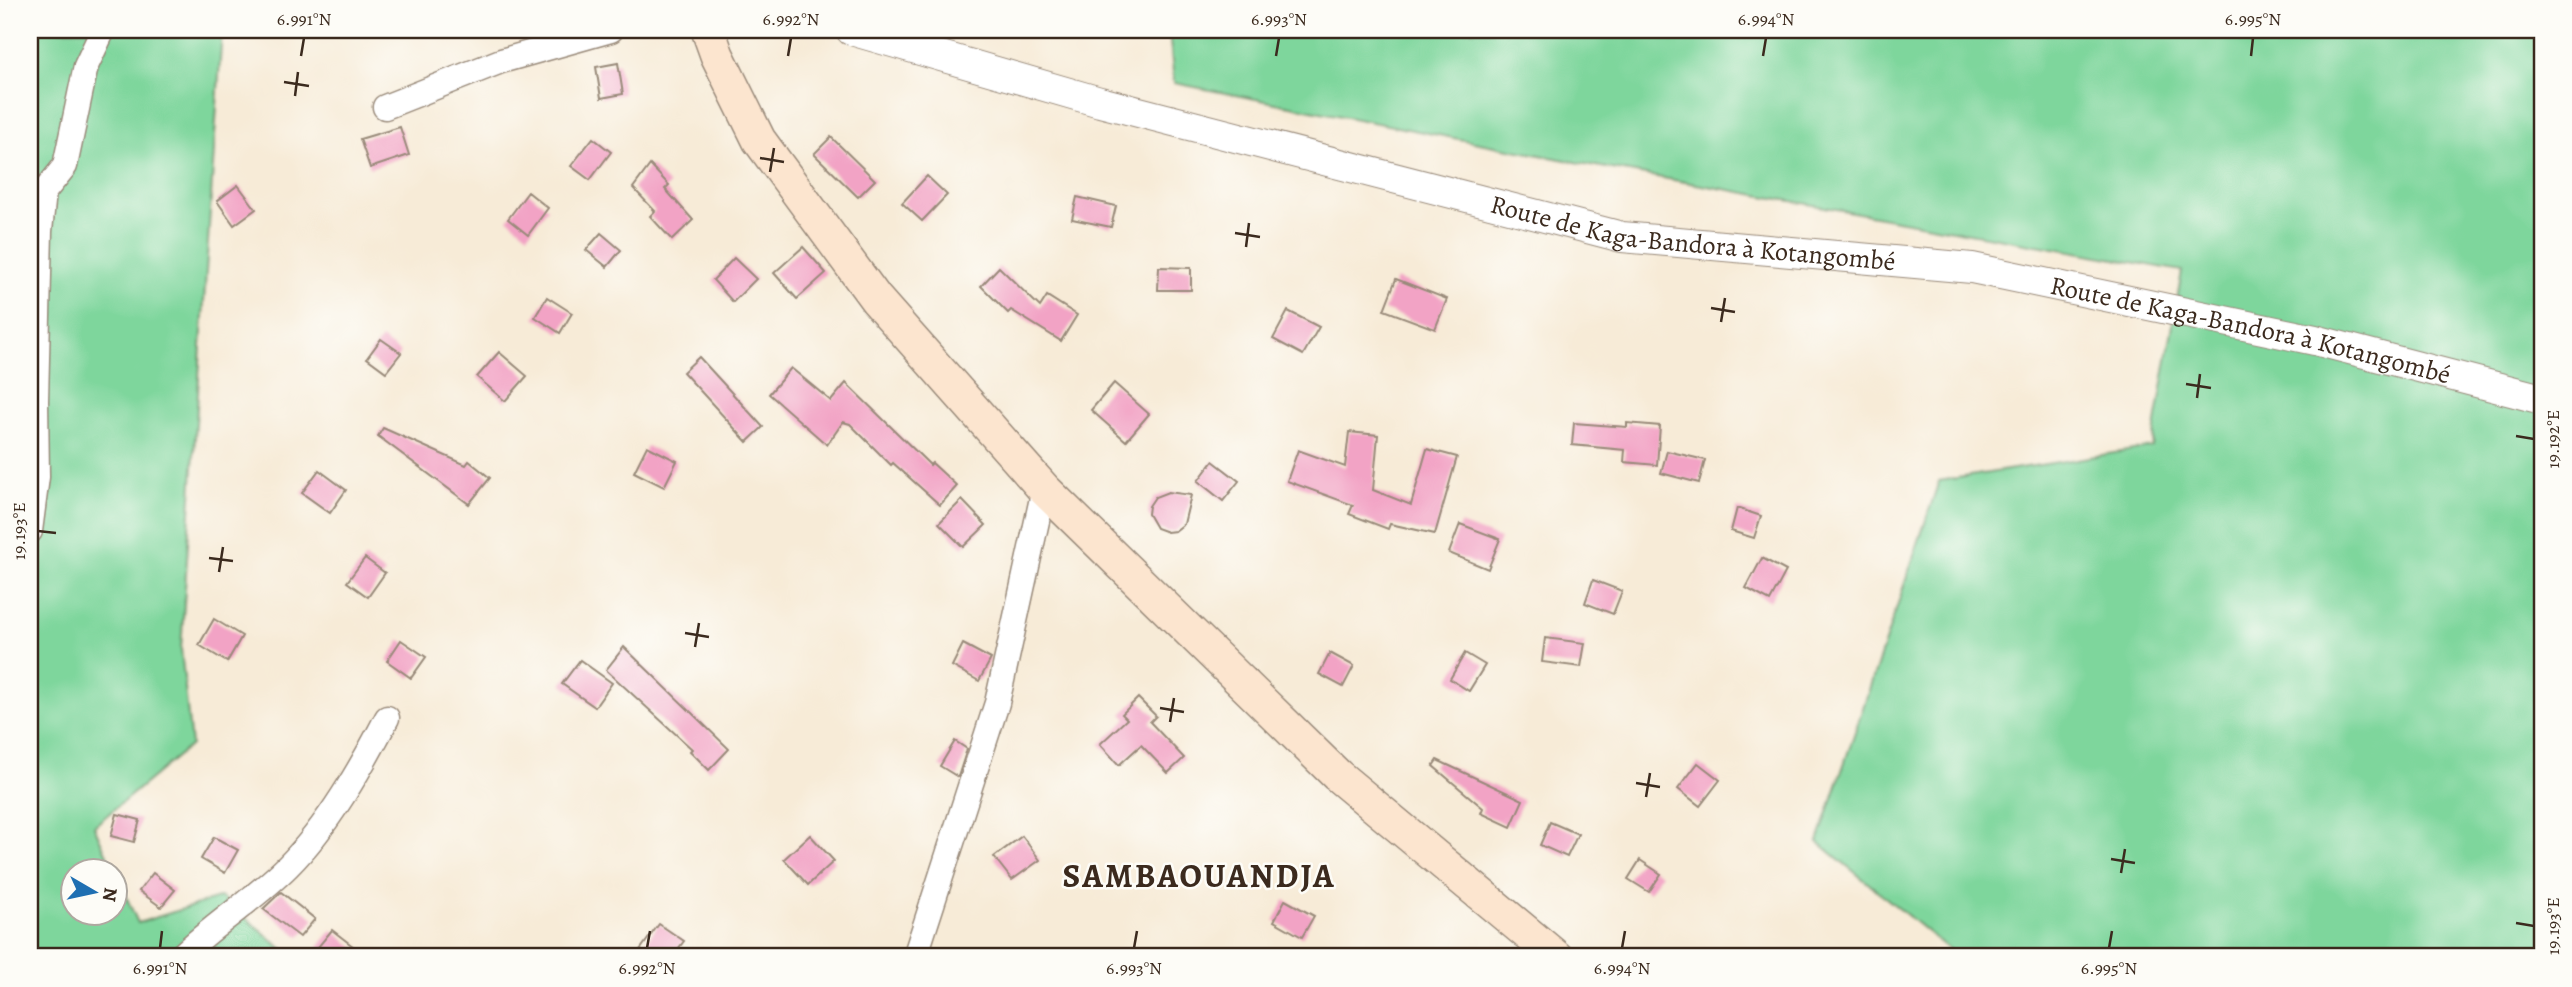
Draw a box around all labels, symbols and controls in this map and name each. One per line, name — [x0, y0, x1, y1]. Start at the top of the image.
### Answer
text: 6.991°N — [277, 7, 331, 31]
text: 6.992°N — [762, 7, 820, 31]
text: 6.993°N — [1251, 7, 1307, 31]
text: 6.994°N — [1738, 7, 1794, 31]
text: 6.995°N — [2225, 7, 2281, 31]
street label: Route de Kaga-Bandora à Kotangombé — [1487, 186, 1897, 279]
street label: Route de Kaga-Bandora à Kotangombé — [2047, 267, 2454, 392]
text: 19.192°E — [2541, 410, 2565, 468]
text: 19.193°E — [7, 502, 31, 560]
district label: SAMBAOUANDJA — [1062, 853, 1336, 898]
north arrow — [60, 858, 130, 928]
text: N — [96, 886, 124, 904]
text: 19.193°E — [2541, 897, 2565, 955]
text: 6.991°N — [133, 956, 187, 980]
text: 6.992°N — [618, 956, 676, 980]
text: 6.993°N — [1106, 956, 1162, 980]
text: 6.994°N — [1594, 956, 1650, 980]
text: 6.995°N — [2081, 956, 2137, 980]

